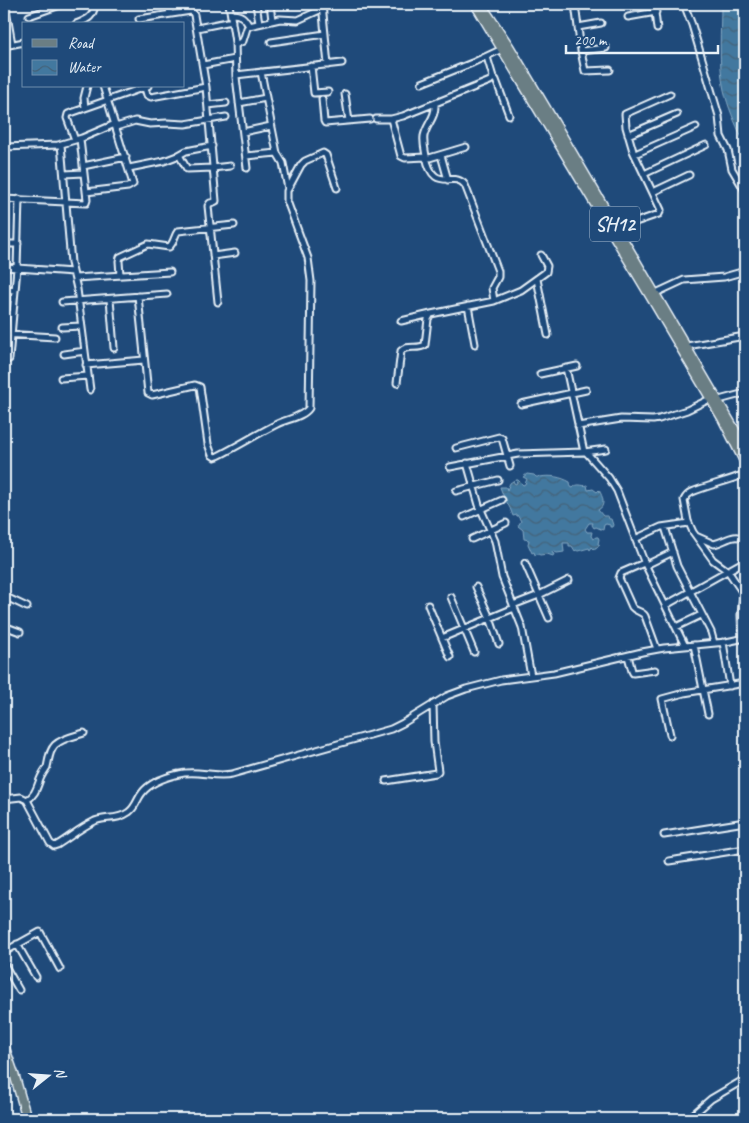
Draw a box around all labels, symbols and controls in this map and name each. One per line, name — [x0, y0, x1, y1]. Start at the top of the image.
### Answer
legend — [22, 22, 185, 88]
scale bar — [566, 22, 719, 54]
text: 200 m — [574, 31, 608, 50]
text: Road — [68, 34, 95, 53]
text: Water — [68, 58, 102, 77]
road number: SH12 — [590, 206, 640, 242]
north arrow — [22, 1050, 72, 1100]
text: N — [51, 1066, 70, 1081]

